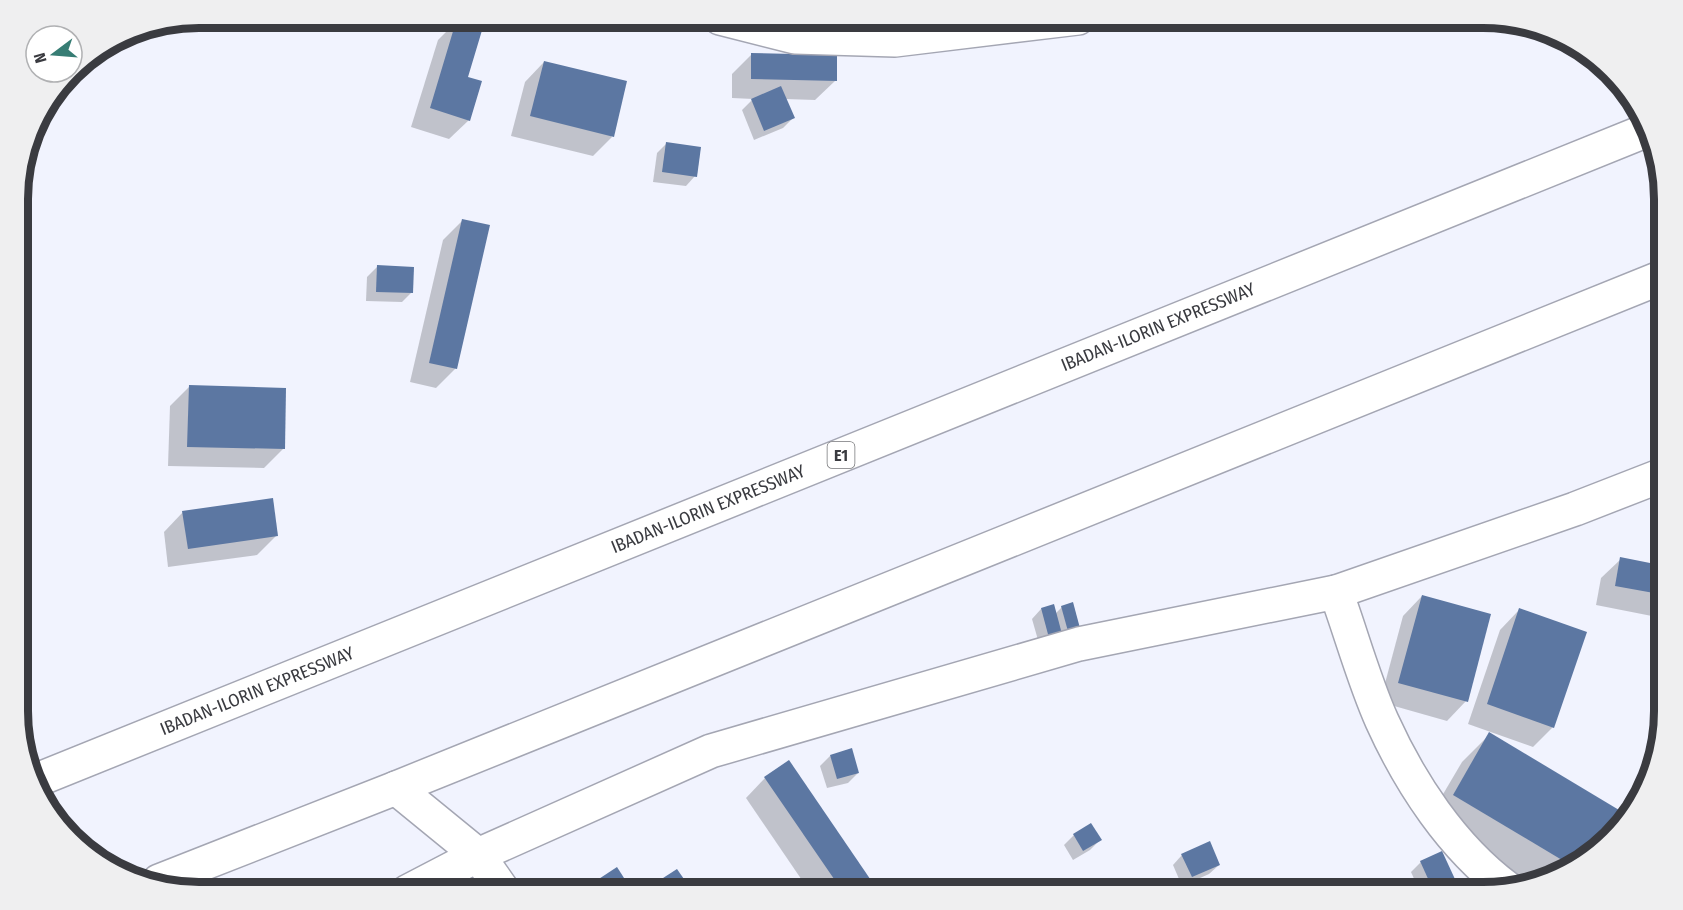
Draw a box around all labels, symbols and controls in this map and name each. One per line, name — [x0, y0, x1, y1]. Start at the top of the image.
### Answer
north arrow — [24, 24, 84, 84]
text: N — [30, 51, 51, 65]
street label: IBADAN-ILORIN EXPRESSWAY — [1058, 278, 1258, 376]
road number: E1 — [828, 442, 854, 468]
street label: IBADAN-ILORIN EXPRESSWAY — [608, 460, 808, 558]
street label: IBADAN-ILORIN EXPRESSWAY — [157, 642, 357, 740]

